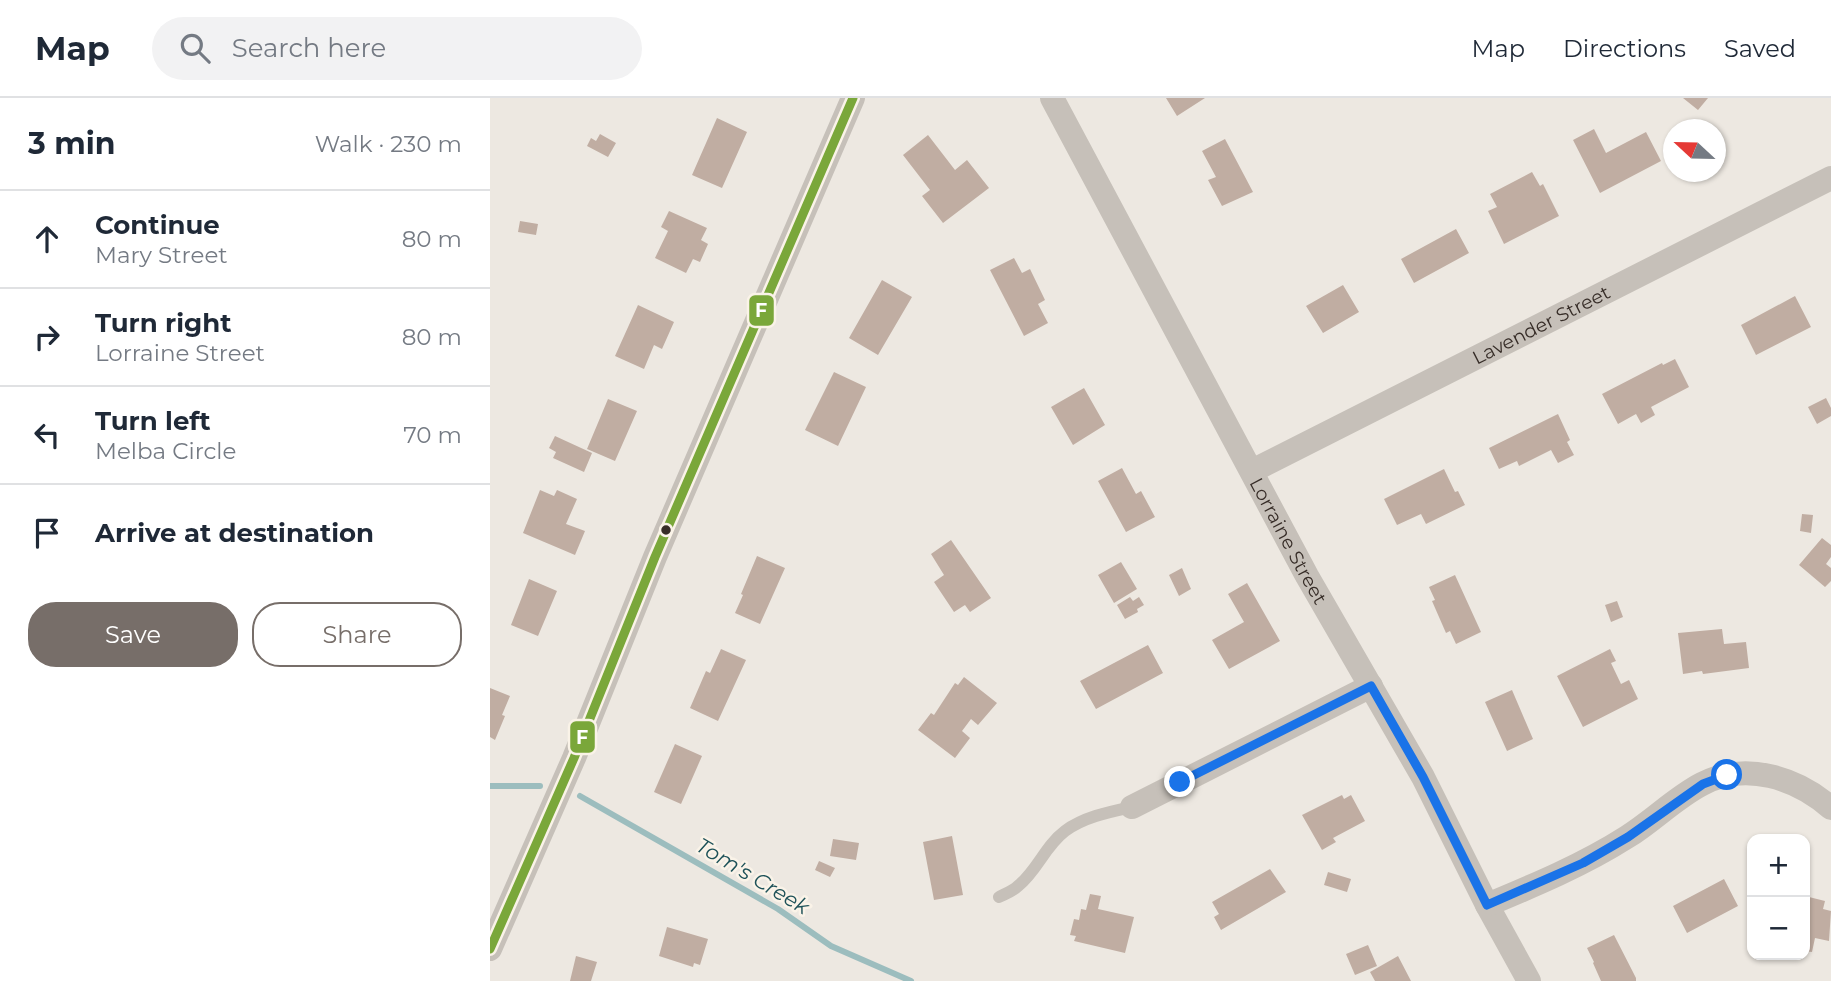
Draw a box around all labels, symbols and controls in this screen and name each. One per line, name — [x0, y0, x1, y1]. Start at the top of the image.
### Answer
search box — [152, 17, 642, 80]
text: Map — [35, 28, 110, 68]
icon: search — [176, 29, 214, 67]
text: Search here — [232, 32, 386, 64]
text: Map — [1472, 34, 1525, 63]
text: Directions — [1563, 34, 1686, 63]
text: Saved — [1724, 34, 1796, 63]
north arrow — [1663, 119, 1726, 182]
text: 3 min — [28, 125, 115, 162]
text: Walk · 230 m — [315, 130, 462, 158]
text: Continue — [95, 209, 220, 241]
icon: ahead — [28, 220, 66, 258]
text: 80 m — [402, 225, 462, 253]
text: Mary Street — [95, 241, 228, 269]
street label: Lavender Street — [1469, 280, 1614, 369]
line badge: F — [748, 294, 775, 327]
text: F — [755, 299, 767, 322]
text: Turn right — [95, 307, 231, 339]
icon: right — [28, 318, 66, 356]
text: 80 m — [402, 323, 462, 351]
text: Lorraine Street — [95, 339, 265, 367]
text: Turn left — [95, 405, 211, 437]
icon: left — [28, 416, 66, 454]
text: 70 m — [403, 421, 462, 449]
text: Melba Circle — [95, 437, 236, 465]
street label: Lorraine Street — [1245, 474, 1332, 608]
icon: arrive — [28, 514, 66, 552]
text: Arrive at destination — [95, 517, 374, 549]
unlabelled marker — [659, 523, 673, 537]
button: Save — [28, 602, 238, 667]
button: Share — [252, 602, 462, 667]
line badge: F — [569, 720, 596, 754]
text: F — [576, 726, 588, 749]
route start — [1711, 759, 1742, 790]
route end — [1164, 766, 1195, 797]
water label: Tom's Creek — [692, 832, 815, 920]
map controls — [1747, 834, 1810, 960]
button: + — [1747, 834, 1810, 897]
button: − — [1747, 897, 1810, 960]

